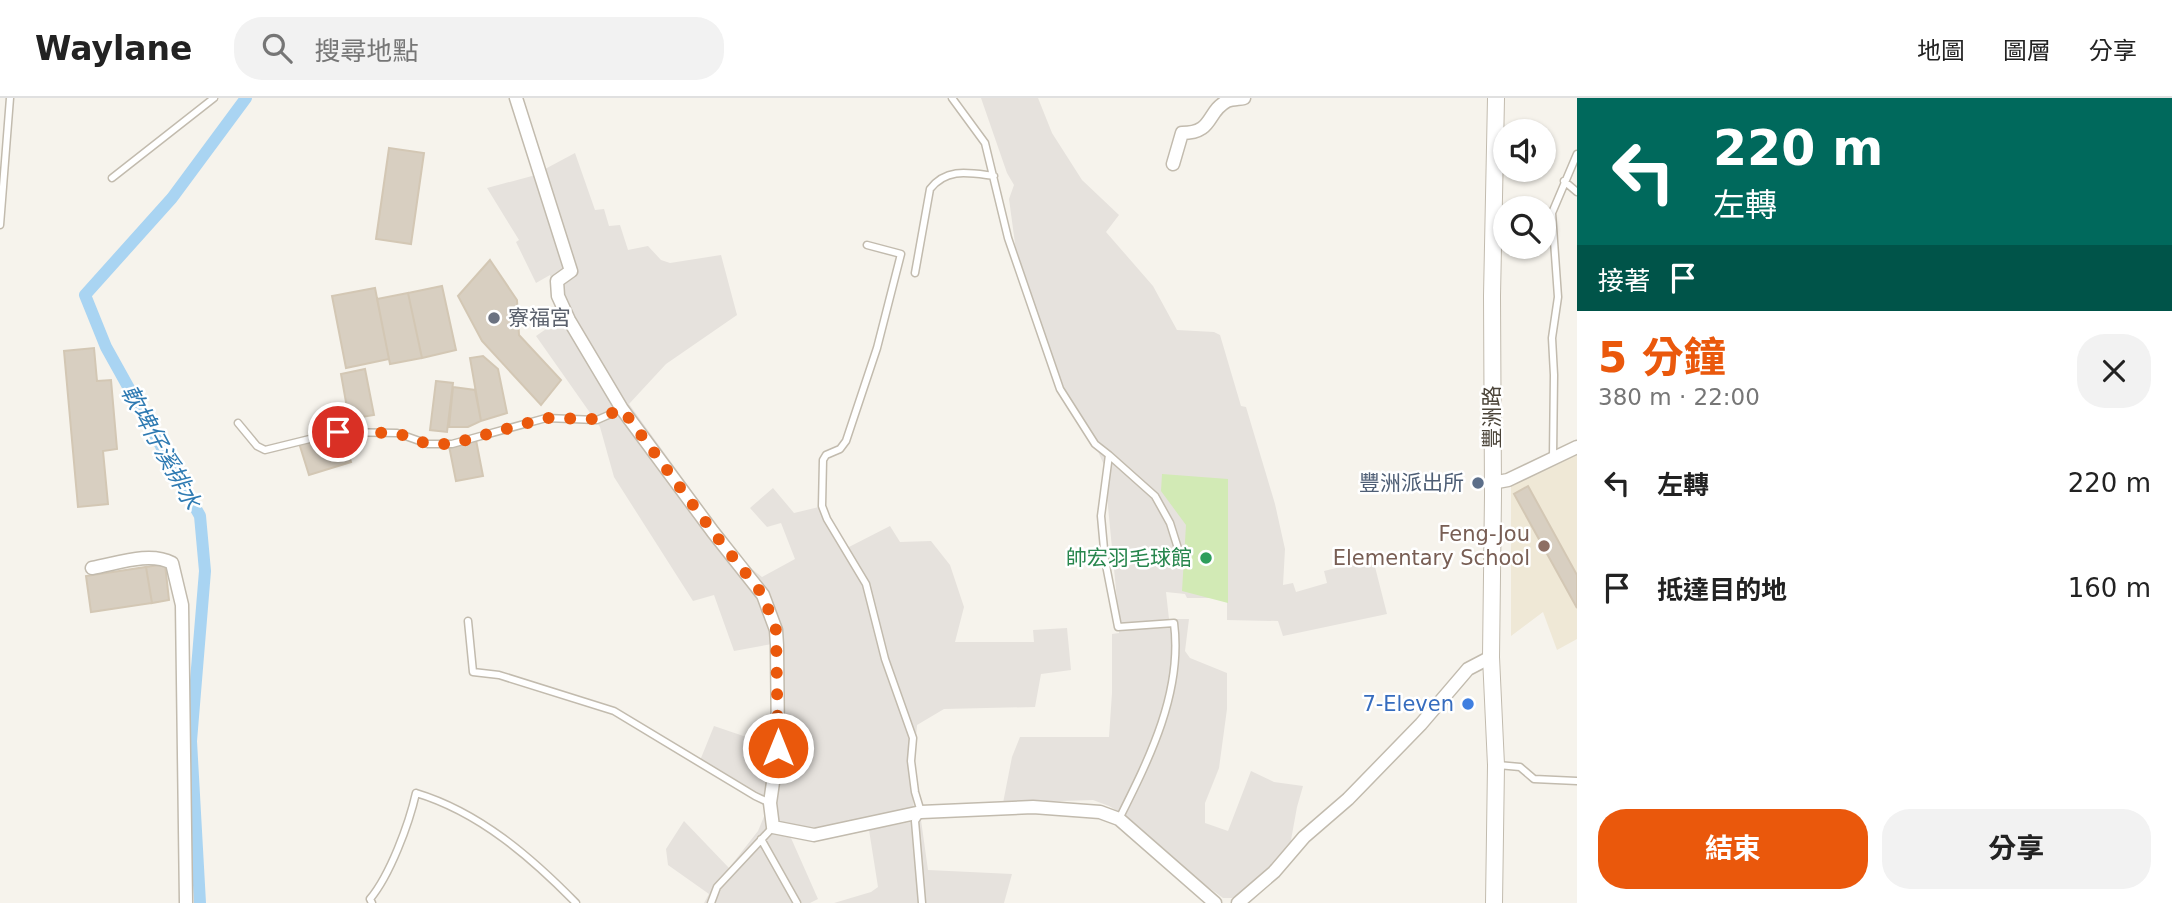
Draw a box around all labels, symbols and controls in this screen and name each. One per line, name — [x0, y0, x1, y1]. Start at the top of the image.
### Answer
search box — [234, 17, 724, 80]
text: Waylane — [35, 29, 192, 68]
icon: search — [258, 29, 296, 67]
text: 搜尋地點 — [314, 36, 418, 66]
text: 地圖 — [1917, 37, 1965, 65]
text: 圖層 — [2003, 37, 2051, 65]
text: 分享 — [2089, 37, 2137, 65]
map controls — [1493, 119, 1556, 259]
button: sound — [1493, 119, 1556, 182]
text: 220 m — [1713, 120, 1883, 177]
icon: left — [1598, 126, 1689, 217]
text: 左轉 — [1713, 186, 1777, 224]
button: search — [1493, 196, 1556, 259]
icon: arrive — [1664, 259, 1702, 297]
text: 接著 — [1598, 266, 1650, 296]
place label: 寮福宮 — [508, 306, 571, 330]
marker: 寮福宮 — [486, 310, 502, 326]
text: 5 分鐘 — [1598, 333, 1726, 382]
button: close — [2077, 334, 2151, 408]
water label: 軟埤仔溪排水 — [116, 380, 206, 515]
text: 380 m · 22:00 — [1598, 384, 1760, 410]
street label: 豐洲路 — [1480, 386, 1504, 449]
pin — [308, 402, 368, 462]
icon: arrive — [319, 413, 357, 451]
icon: left — [1598, 464, 1636, 502]
text: 220 m — [2068, 468, 2151, 498]
text: 左轉 — [1657, 470, 1709, 500]
place label: 豐洲派出所 — [1359, 471, 1464, 495]
marker: 豐洲派出所 — [1470, 475, 1486, 491]
place label: Feng-Jou Elementary School — [1333, 522, 1530, 570]
marker: Feng-Jou Elementary School — [1536, 538, 1552, 554]
place label: 帥宏羽毛球館 — [1066, 546, 1192, 570]
marker: 帥宏羽毛球館 — [1198, 550, 1214, 566]
icon: arrive — [1598, 569, 1636, 607]
text: 160 m — [2068, 573, 2151, 603]
text: 抵達目的地 — [1657, 575, 1787, 605]
place label: 7-Eleven — [1362, 692, 1454, 716]
marker: 7-Eleven — [1460, 696, 1476, 712]
position arrow — [741, 711, 815, 785]
button: 結束 — [1598, 809, 1868, 889]
button: 分享 — [1882, 809, 2151, 889]

